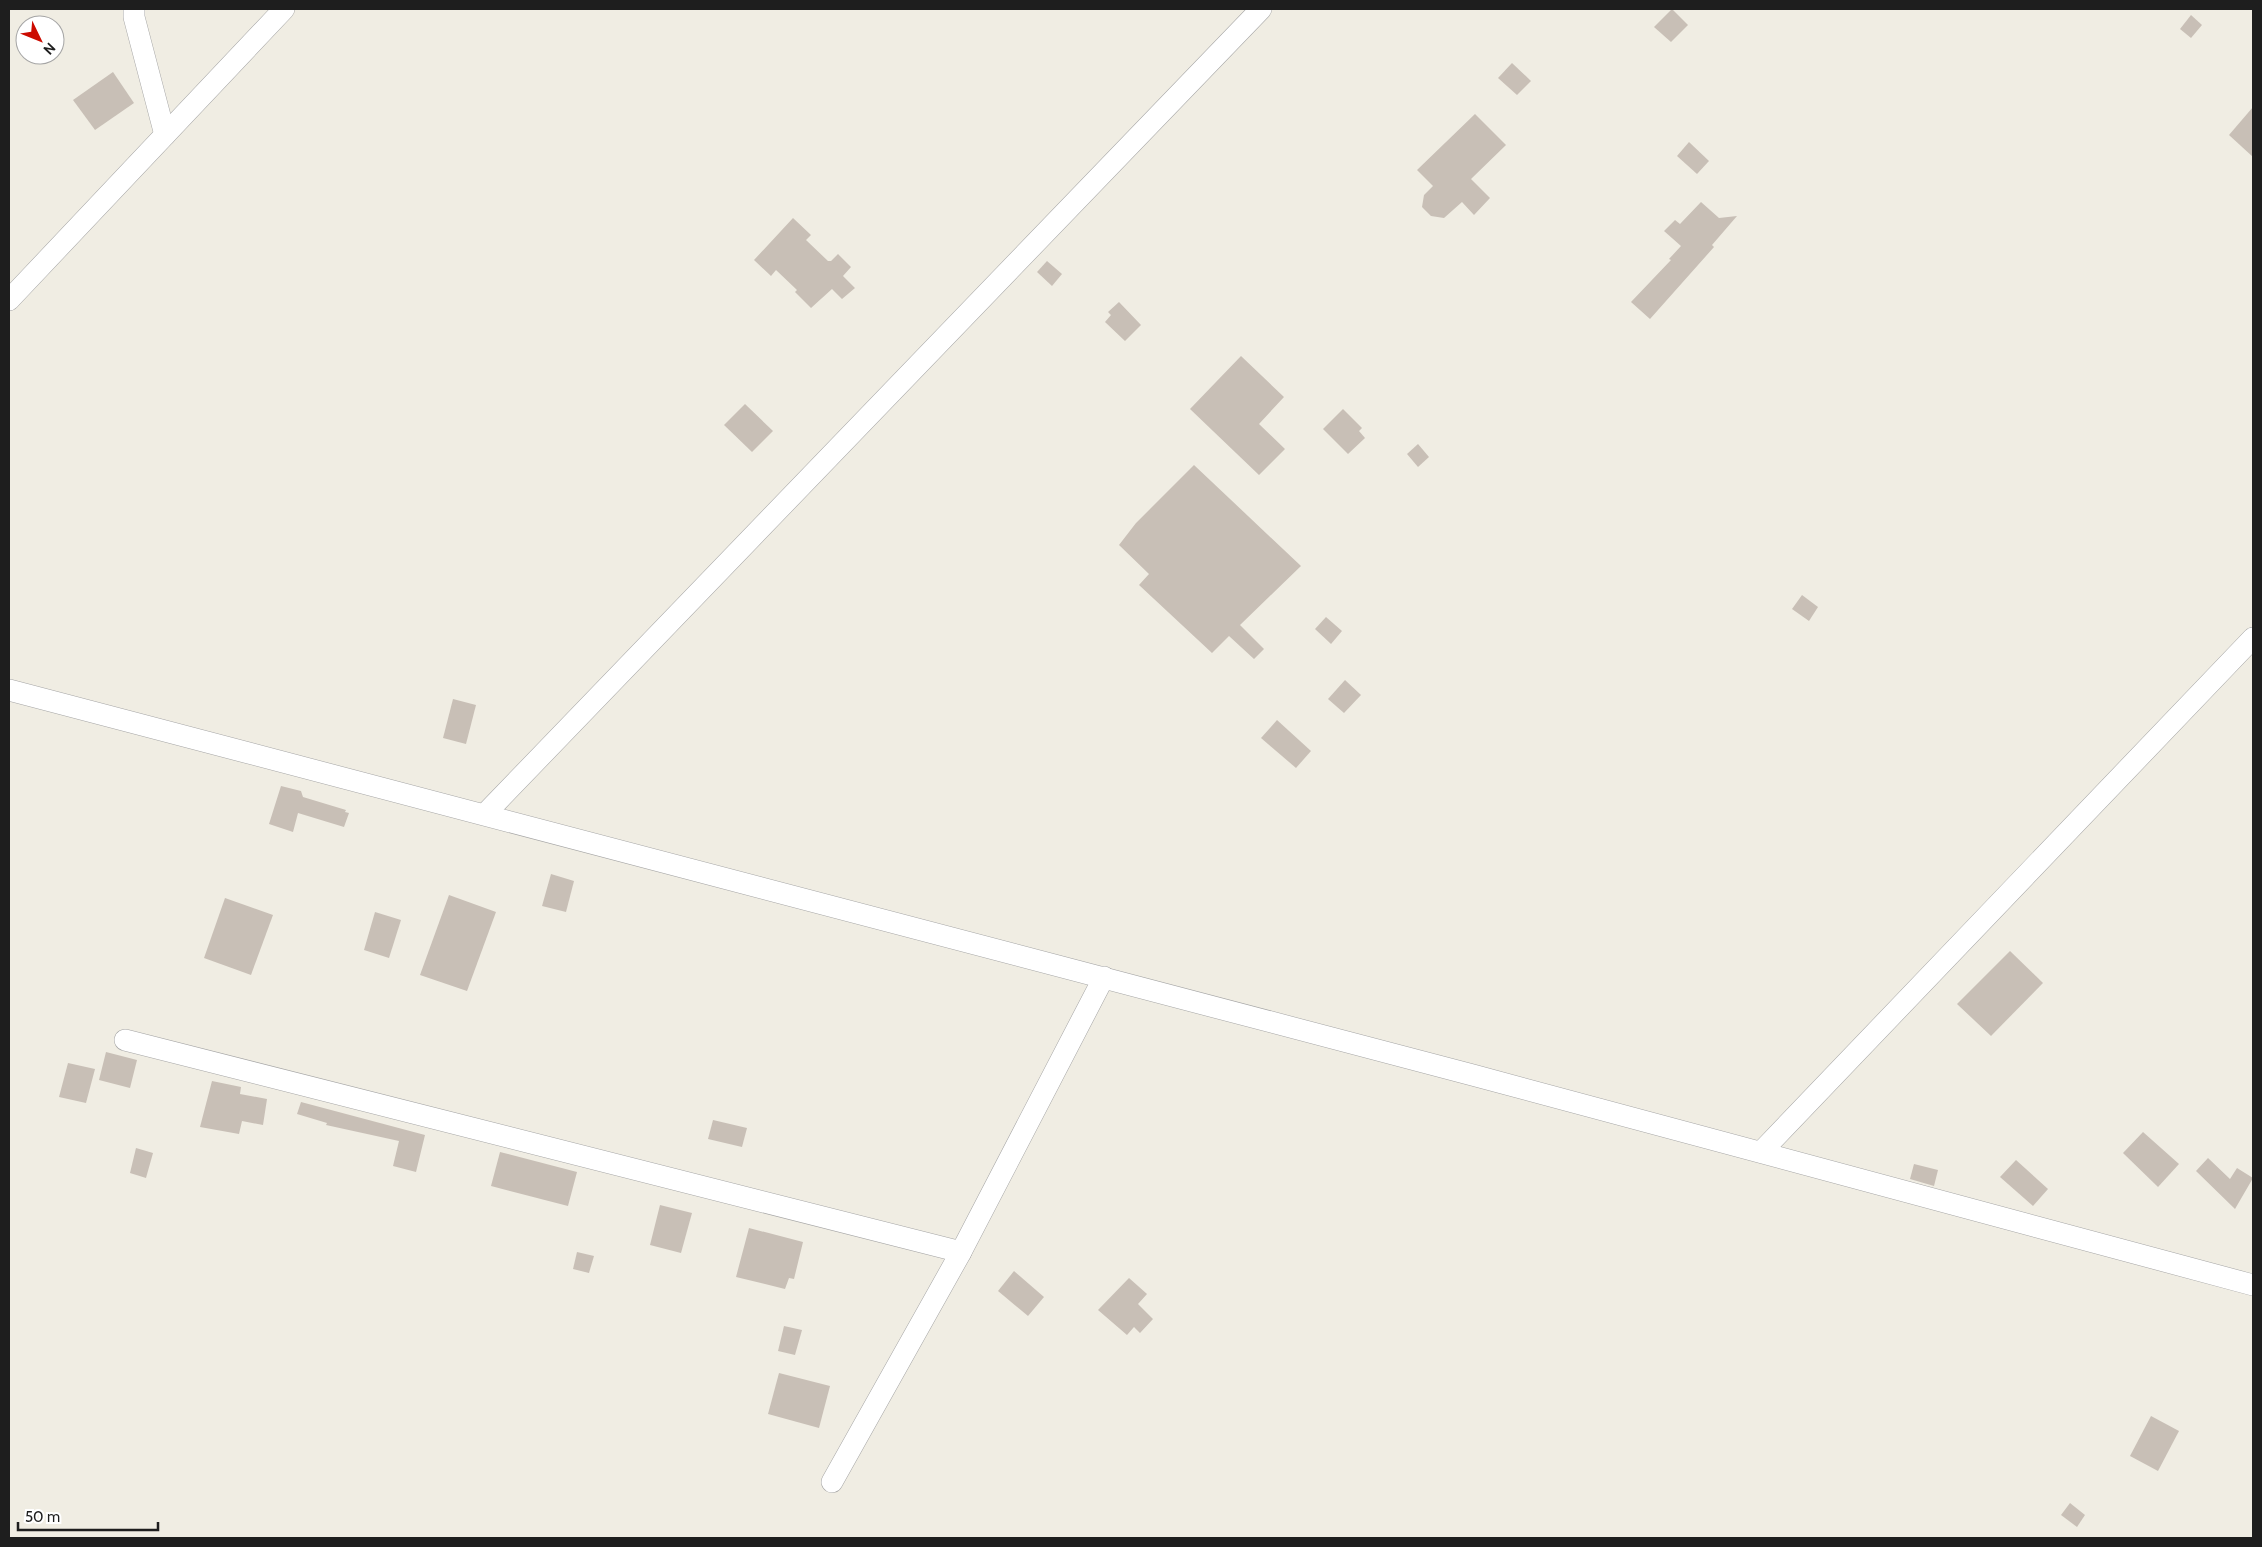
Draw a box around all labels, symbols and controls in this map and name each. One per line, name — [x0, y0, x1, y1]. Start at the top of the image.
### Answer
north arrow — [15, 15, 65, 65]
text: N — [40, 39, 59, 59]
scale bar — [18, 1500, 158, 1532]
text: 50 m — [25, 1508, 60, 1526]

